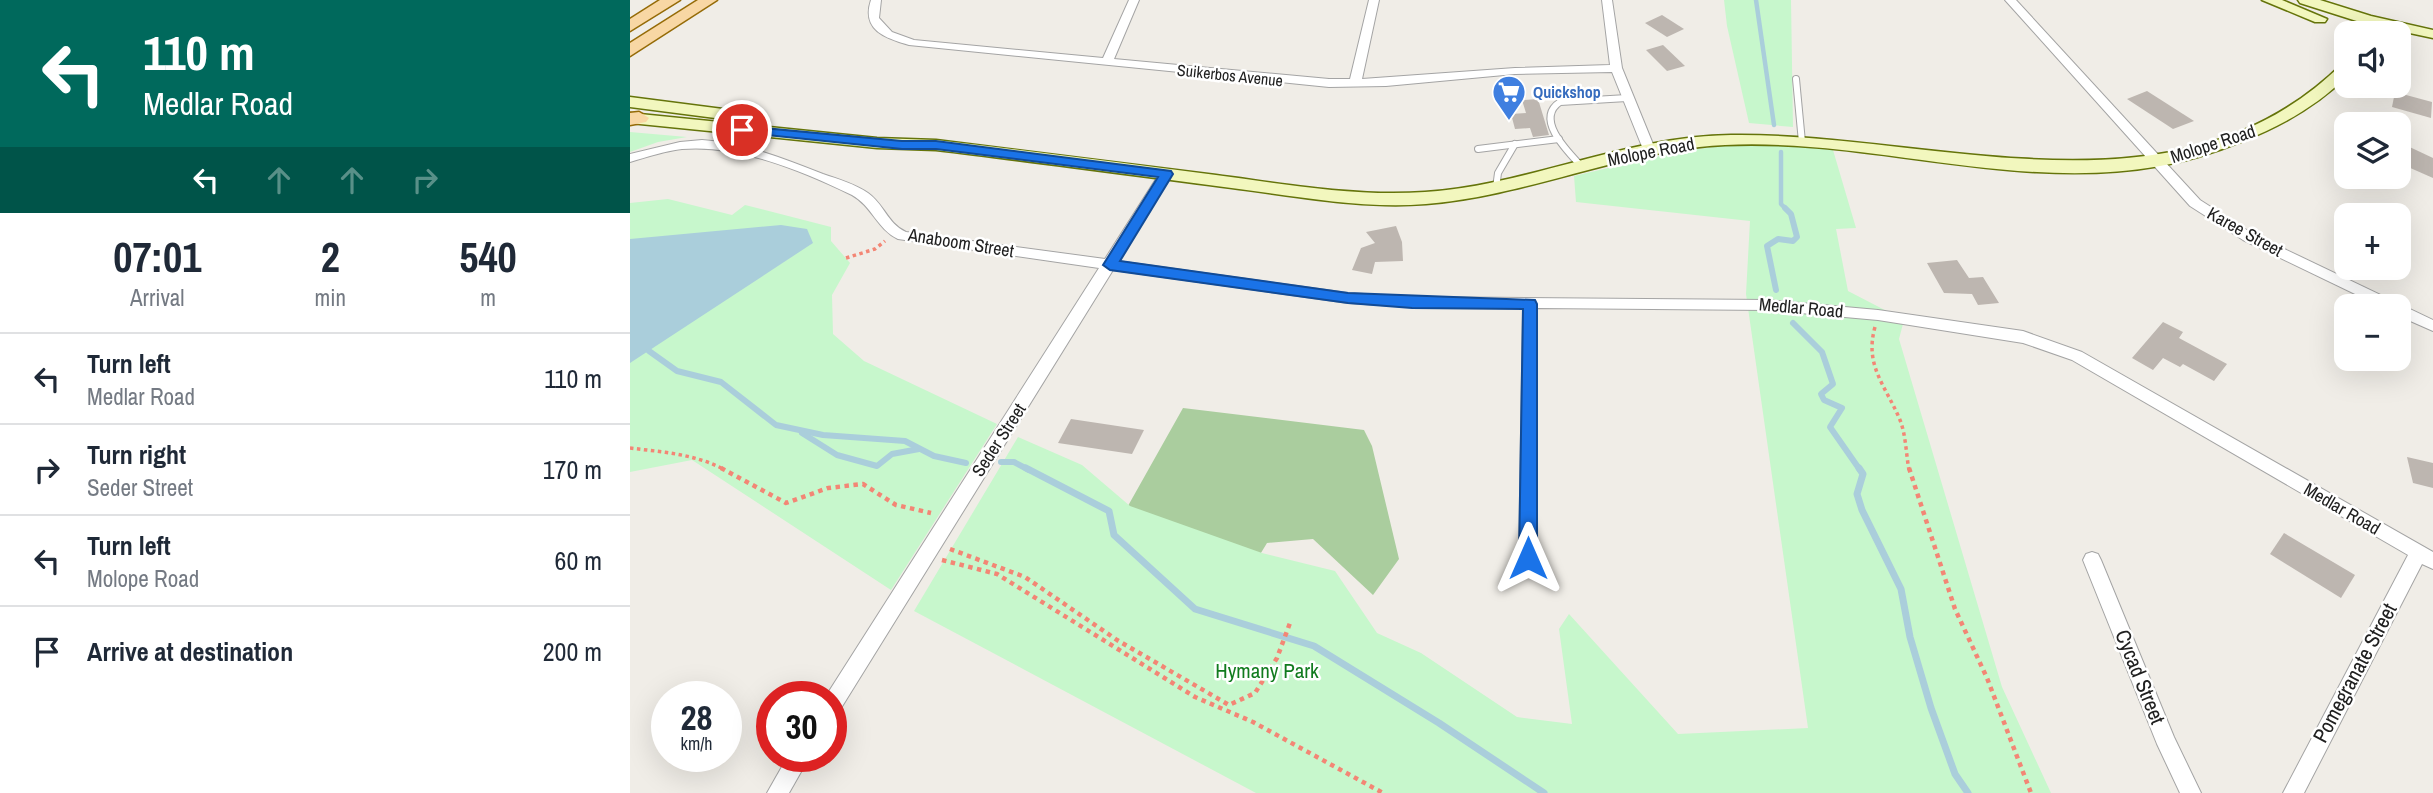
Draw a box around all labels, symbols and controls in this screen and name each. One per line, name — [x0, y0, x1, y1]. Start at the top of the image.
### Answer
text: 110 m — [143, 19, 255, 85]
map controls — [2334, 21, 2411, 371]
button: sound — [2334, 21, 2411, 98]
icon: left — [28, 28, 119, 119]
street label: Suikerbos Avenue — [1176, 59, 1284, 91]
supermarket icon: Quickshop — [1490, 73, 1528, 122]
place label: Quickshop — [1533, 81, 1601, 103]
text: Medlar Road — [143, 82, 293, 125]
pin — [712, 100, 772, 160]
icon: arrive — [723, 111, 761, 149]
button: layers — [2334, 112, 2411, 189]
street label: Molope Road — [2167, 118, 2258, 169]
street label: Molope Road — [1605, 131, 1696, 172]
icon: left — [187, 161, 225, 199]
icon: ahead — [260, 161, 298, 199]
icon: ahead — [333, 161, 371, 199]
icon: right — [406, 161, 444, 199]
street label: Karee Street — [2203, 201, 2288, 263]
button: + — [2334, 203, 2411, 280]
street label: Anaboom Street — [905, 222, 1016, 263]
text: 07:01 — [113, 229, 201, 285]
text: 2 — [321, 229, 340, 285]
text: 540 — [459, 229, 517, 285]
text: Arrival — [130, 282, 185, 313]
text: min — [315, 282, 346, 313]
text: m — [480, 282, 496, 313]
street label: Medlar Road — [1758, 291, 1844, 324]
button: − — [2334, 294, 2411, 371]
text: Turn left — [87, 346, 171, 381]
icon: left — [28, 360, 66, 398]
text: 110 m — [544, 361, 602, 396]
text: Medlar Road — [87, 381, 195, 412]
street label: Seder Street — [966, 398, 1032, 481]
text: Turn right — [87, 437, 186, 472]
icon: right — [28, 451, 66, 489]
text: 170 m — [543, 452, 602, 487]
text: Seder Street — [87, 472, 193, 503]
street label: Medlar Road — [2299, 477, 2385, 541]
position arrow — [1491, 521, 1565, 595]
text: Turn left — [87, 528, 171, 563]
icon: left — [28, 542, 66, 580]
text: 60 m — [555, 543, 602, 578]
text: Molope Road — [87, 563, 199, 594]
street label: Pomegranate Street — [2306, 598, 2404, 748]
street label: Cycad Street — [2108, 625, 2173, 729]
icon: arrive — [28, 633, 66, 671]
text: Arrive at destination — [87, 634, 293, 669]
text: 200 m — [543, 634, 602, 669]
park label: Hymany Park — [1215, 656, 1319, 685]
speed limit sign: 30 — [756, 681, 847, 772]
text: 28 — [681, 694, 712, 741]
text: km/h — [681, 731, 713, 756]

